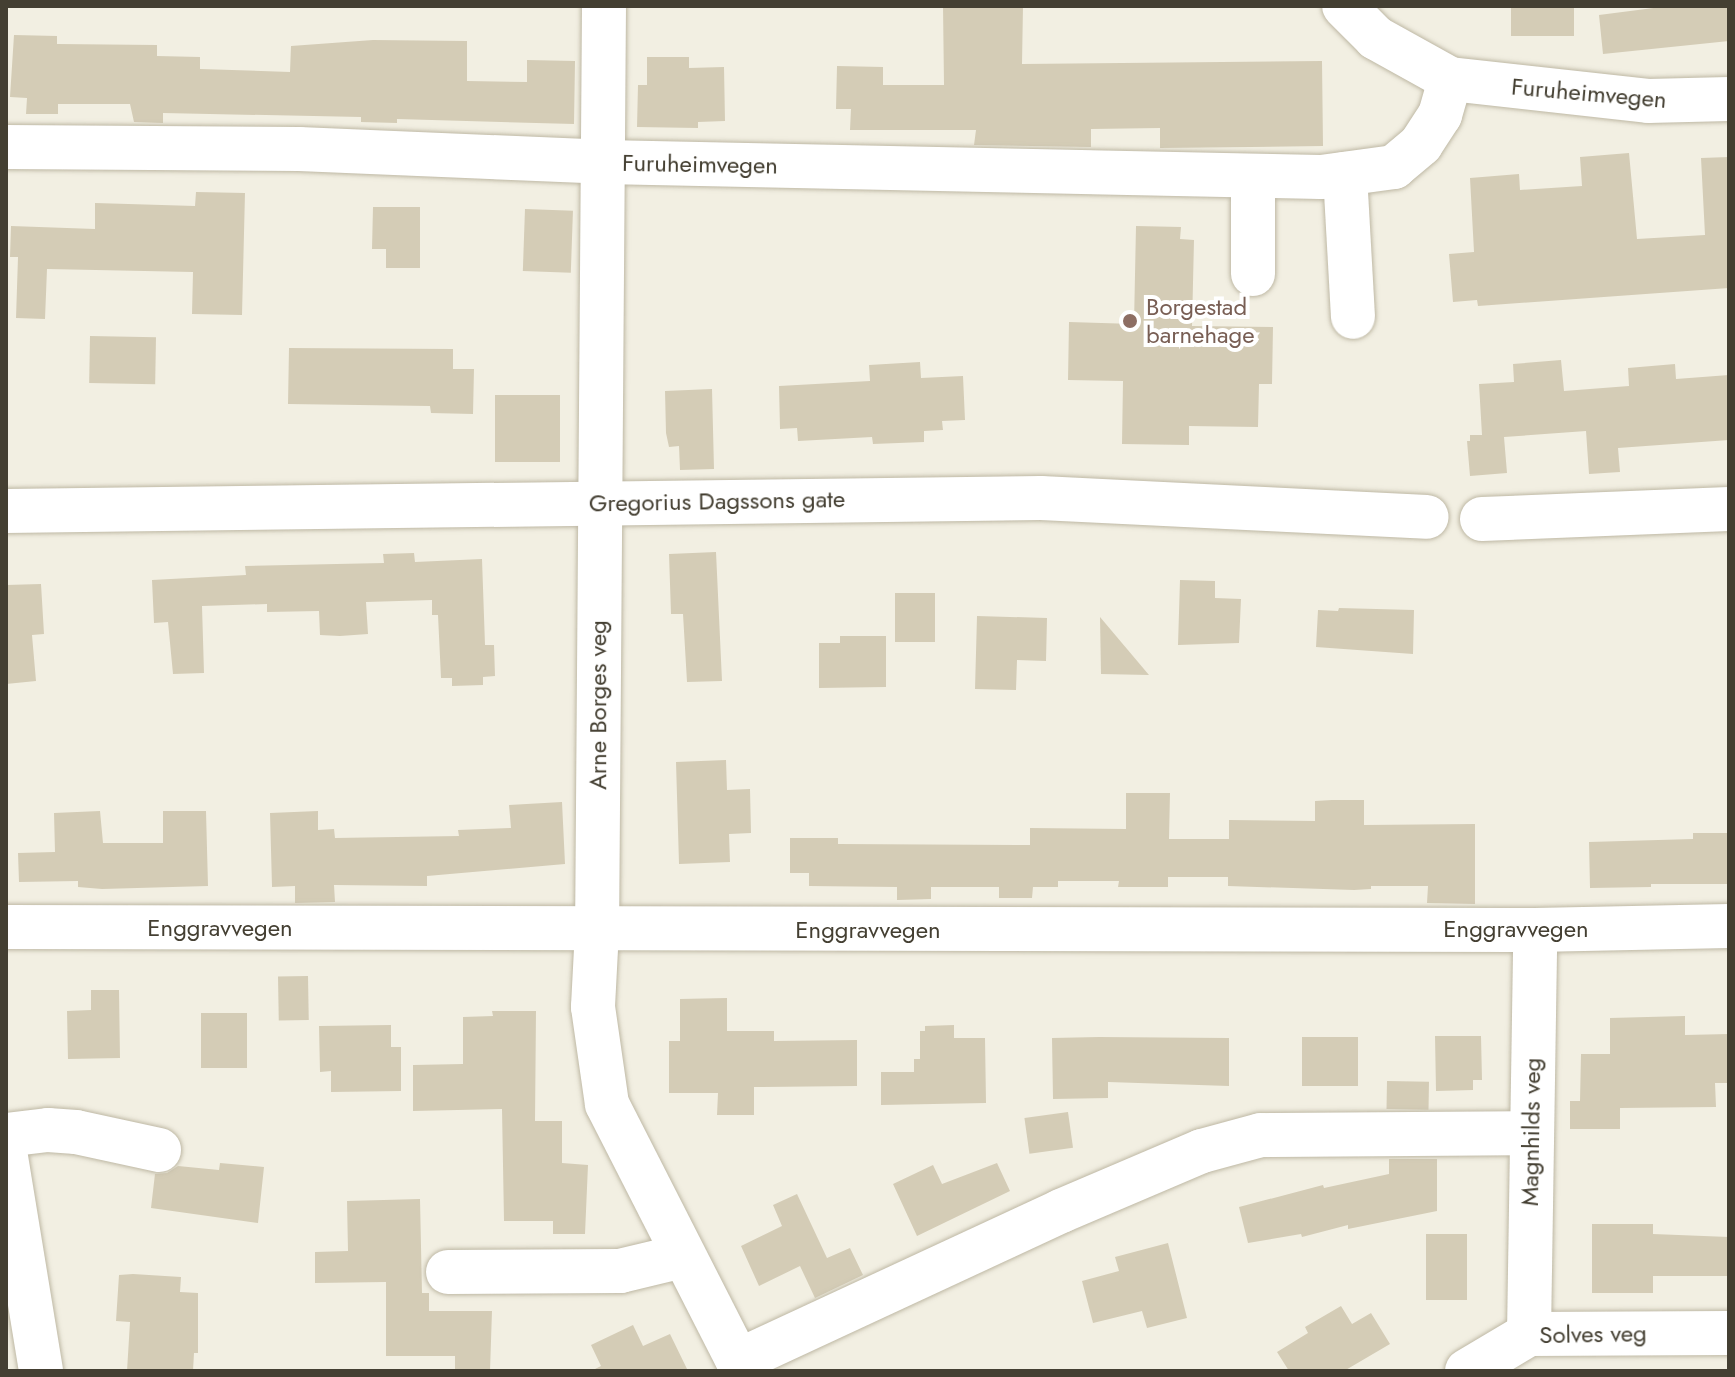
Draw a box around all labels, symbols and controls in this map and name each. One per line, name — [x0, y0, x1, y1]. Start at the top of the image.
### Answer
street label: Furuheimvegen — [1510, 72, 1668, 114]
street label: Furuheimvegen — [622, 148, 778, 180]
place label: Borgestad barnehage — [1146, 293, 1255, 349]
marker: Borgestad barnehage — [1121, 312, 1139, 330]
street label: Gregorius Dagssons gate — [589, 484, 845, 518]
street label: Arne Borges veg — [584, 620, 612, 790]
street label: Enggravvegen — [147, 914, 293, 942]
street label: Enggravvegen — [1443, 915, 1589, 943]
street label: Enggravvegen — [795, 916, 941, 944]
street label: Magnhilds veg — [1515, 1058, 1547, 1206]
street label: Solves veg — [1539, 1319, 1647, 1349]

